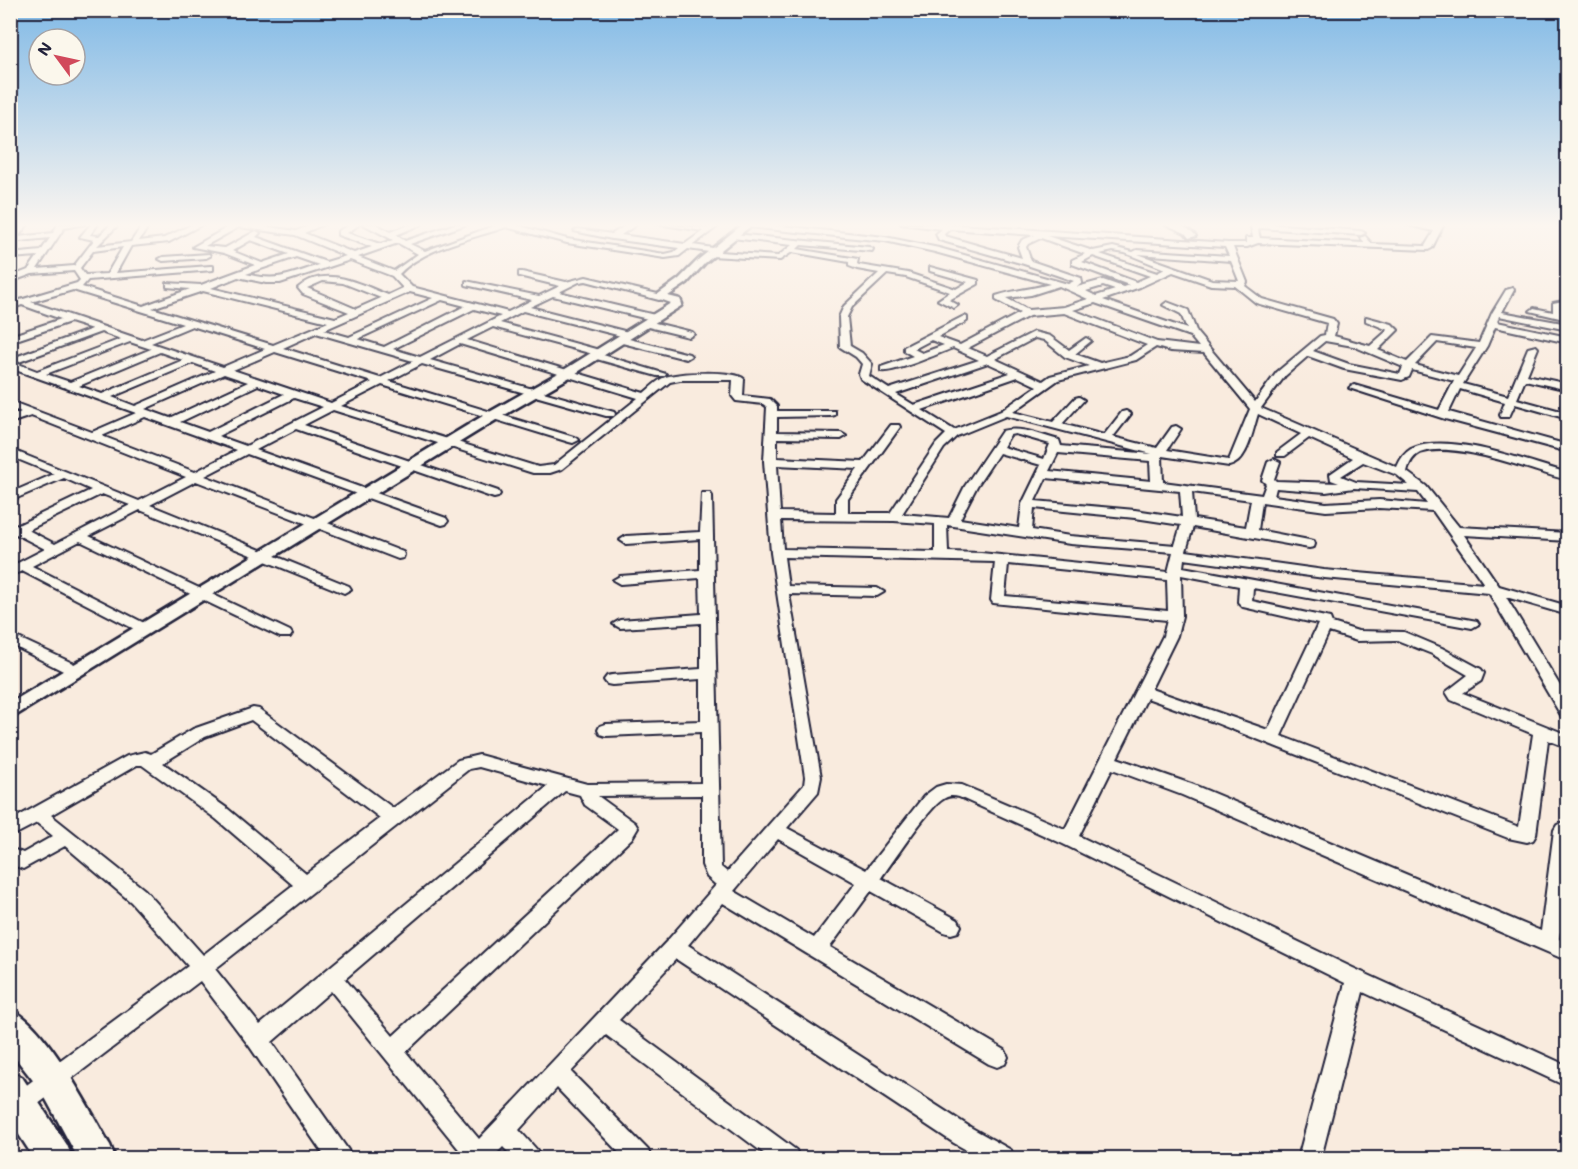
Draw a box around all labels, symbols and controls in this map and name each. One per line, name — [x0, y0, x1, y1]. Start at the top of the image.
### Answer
north arrow — [27, 27, 87, 87]
text: N — [32, 38, 56, 59]

